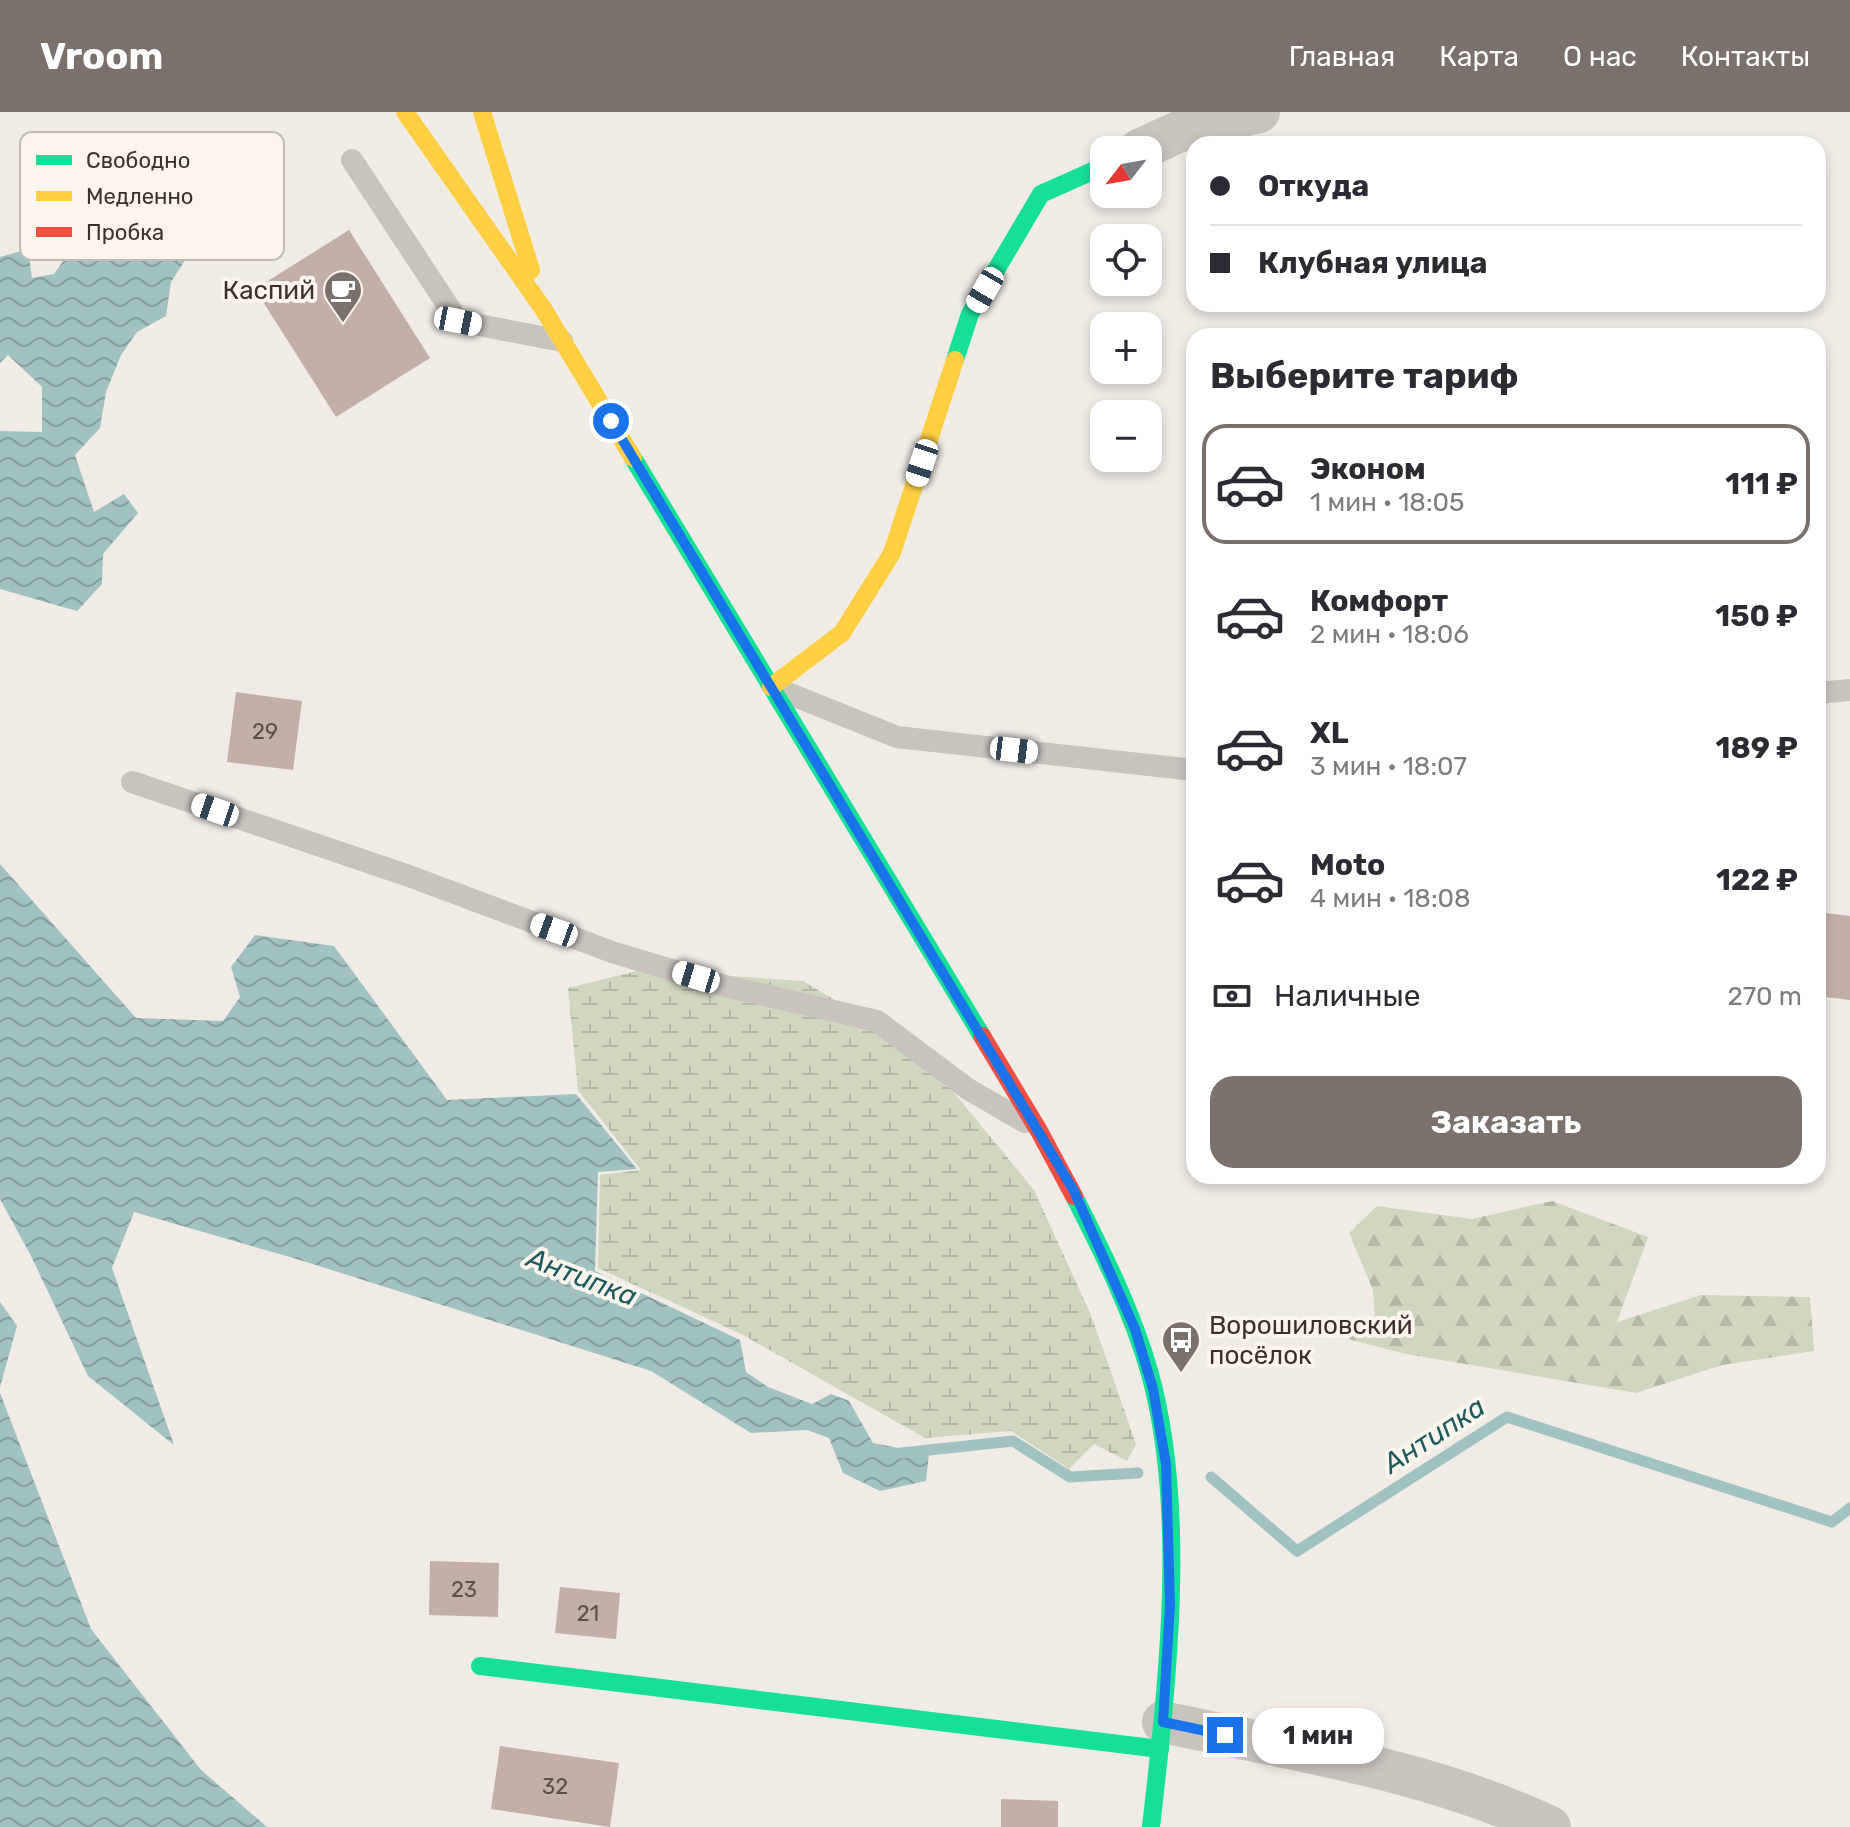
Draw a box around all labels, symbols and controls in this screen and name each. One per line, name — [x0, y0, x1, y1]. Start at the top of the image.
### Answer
text: Vroom — [40, 33, 163, 79]
text: Главная — [1289, 40, 1395, 73]
text: Карта — [1439, 40, 1519, 73]
text: О нас — [1563, 40, 1637, 73]
text: Контакты — [1681, 40, 1810, 73]
legend — [20, 132, 284, 260]
north arrow — [1090, 136, 1162, 208]
map controls — [1090, 136, 1162, 472]
text: Свободно — [86, 147, 190, 174]
text: Откуда — [1258, 168, 1369, 204]
text: Медленно — [86, 183, 194, 210]
text: Пробка — [86, 219, 164, 246]
button: locate — [1090, 224, 1162, 296]
text: Клубная улица — [1258, 245, 1487, 281]
car — [963, 263, 1007, 317]
cafe icon: Каспий — [322, 269, 364, 324]
place label: Каспий — [223, 275, 315, 306]
car — [432, 305, 484, 337]
button: + — [1090, 312, 1162, 384]
text: Выберите тариф — [1210, 354, 1519, 397]
button: − — [1090, 400, 1162, 472]
route start — [593, 403, 629, 439]
car — [903, 436, 941, 490]
icon: car — [1214, 448, 1286, 520]
text: Эконом — [1310, 451, 1426, 487]
text: 111 ₽ — [1725, 466, 1798, 502]
text: 1 мин · 18:05 — [1310, 487, 1465, 518]
icon: car — [1214, 580, 1286, 652]
text: Комфорт — [1310, 583, 1448, 619]
text: 150 ₽ — [1715, 598, 1798, 634]
text: 2 мин · 18:06 — [1310, 619, 1469, 650]
icon: car — [1214, 712, 1286, 784]
text: XL — [1310, 715, 1349, 751]
house number: 29 — [252, 718, 278, 745]
text: 189 ₽ — [1716, 730, 1798, 766]
car — [989, 735, 1039, 765]
text: 3 мин · 18:07 — [1310, 751, 1467, 782]
car — [188, 791, 242, 829]
icon: car — [1214, 844, 1286, 916]
text: Moto — [1310, 847, 1385, 883]
text: 122 ₽ — [1716, 862, 1798, 898]
text: 4 мин · 18:08 — [1310, 883, 1471, 914]
car — [527, 911, 581, 949]
car — [670, 959, 722, 995]
icon: cash — [1210, 974, 1254, 1018]
text: Наличные — [1274, 978, 1420, 1014]
text: 270 m — [1727, 981, 1802, 1012]
button: Заказать — [1210, 1076, 1802, 1168]
water label: Антипка — [521, 1240, 642, 1313]
place label: Ворошиловский посёлок — [1209, 1310, 1413, 1371]
bus stop icon: Ворошиловский посёлок — [1160, 1319, 1202, 1374]
water label: Антипка — [1375, 1390, 1491, 1481]
house number: 23 — [451, 1576, 477, 1603]
house number: 21 — [577, 1600, 599, 1627]
callout: 1 мин — [1253, 1707, 1385, 1763]
route end — [1207, 1717, 1243, 1753]
text: 1 мин — [1283, 1720, 1353, 1751]
house number: 32 — [542, 1773, 568, 1800]

